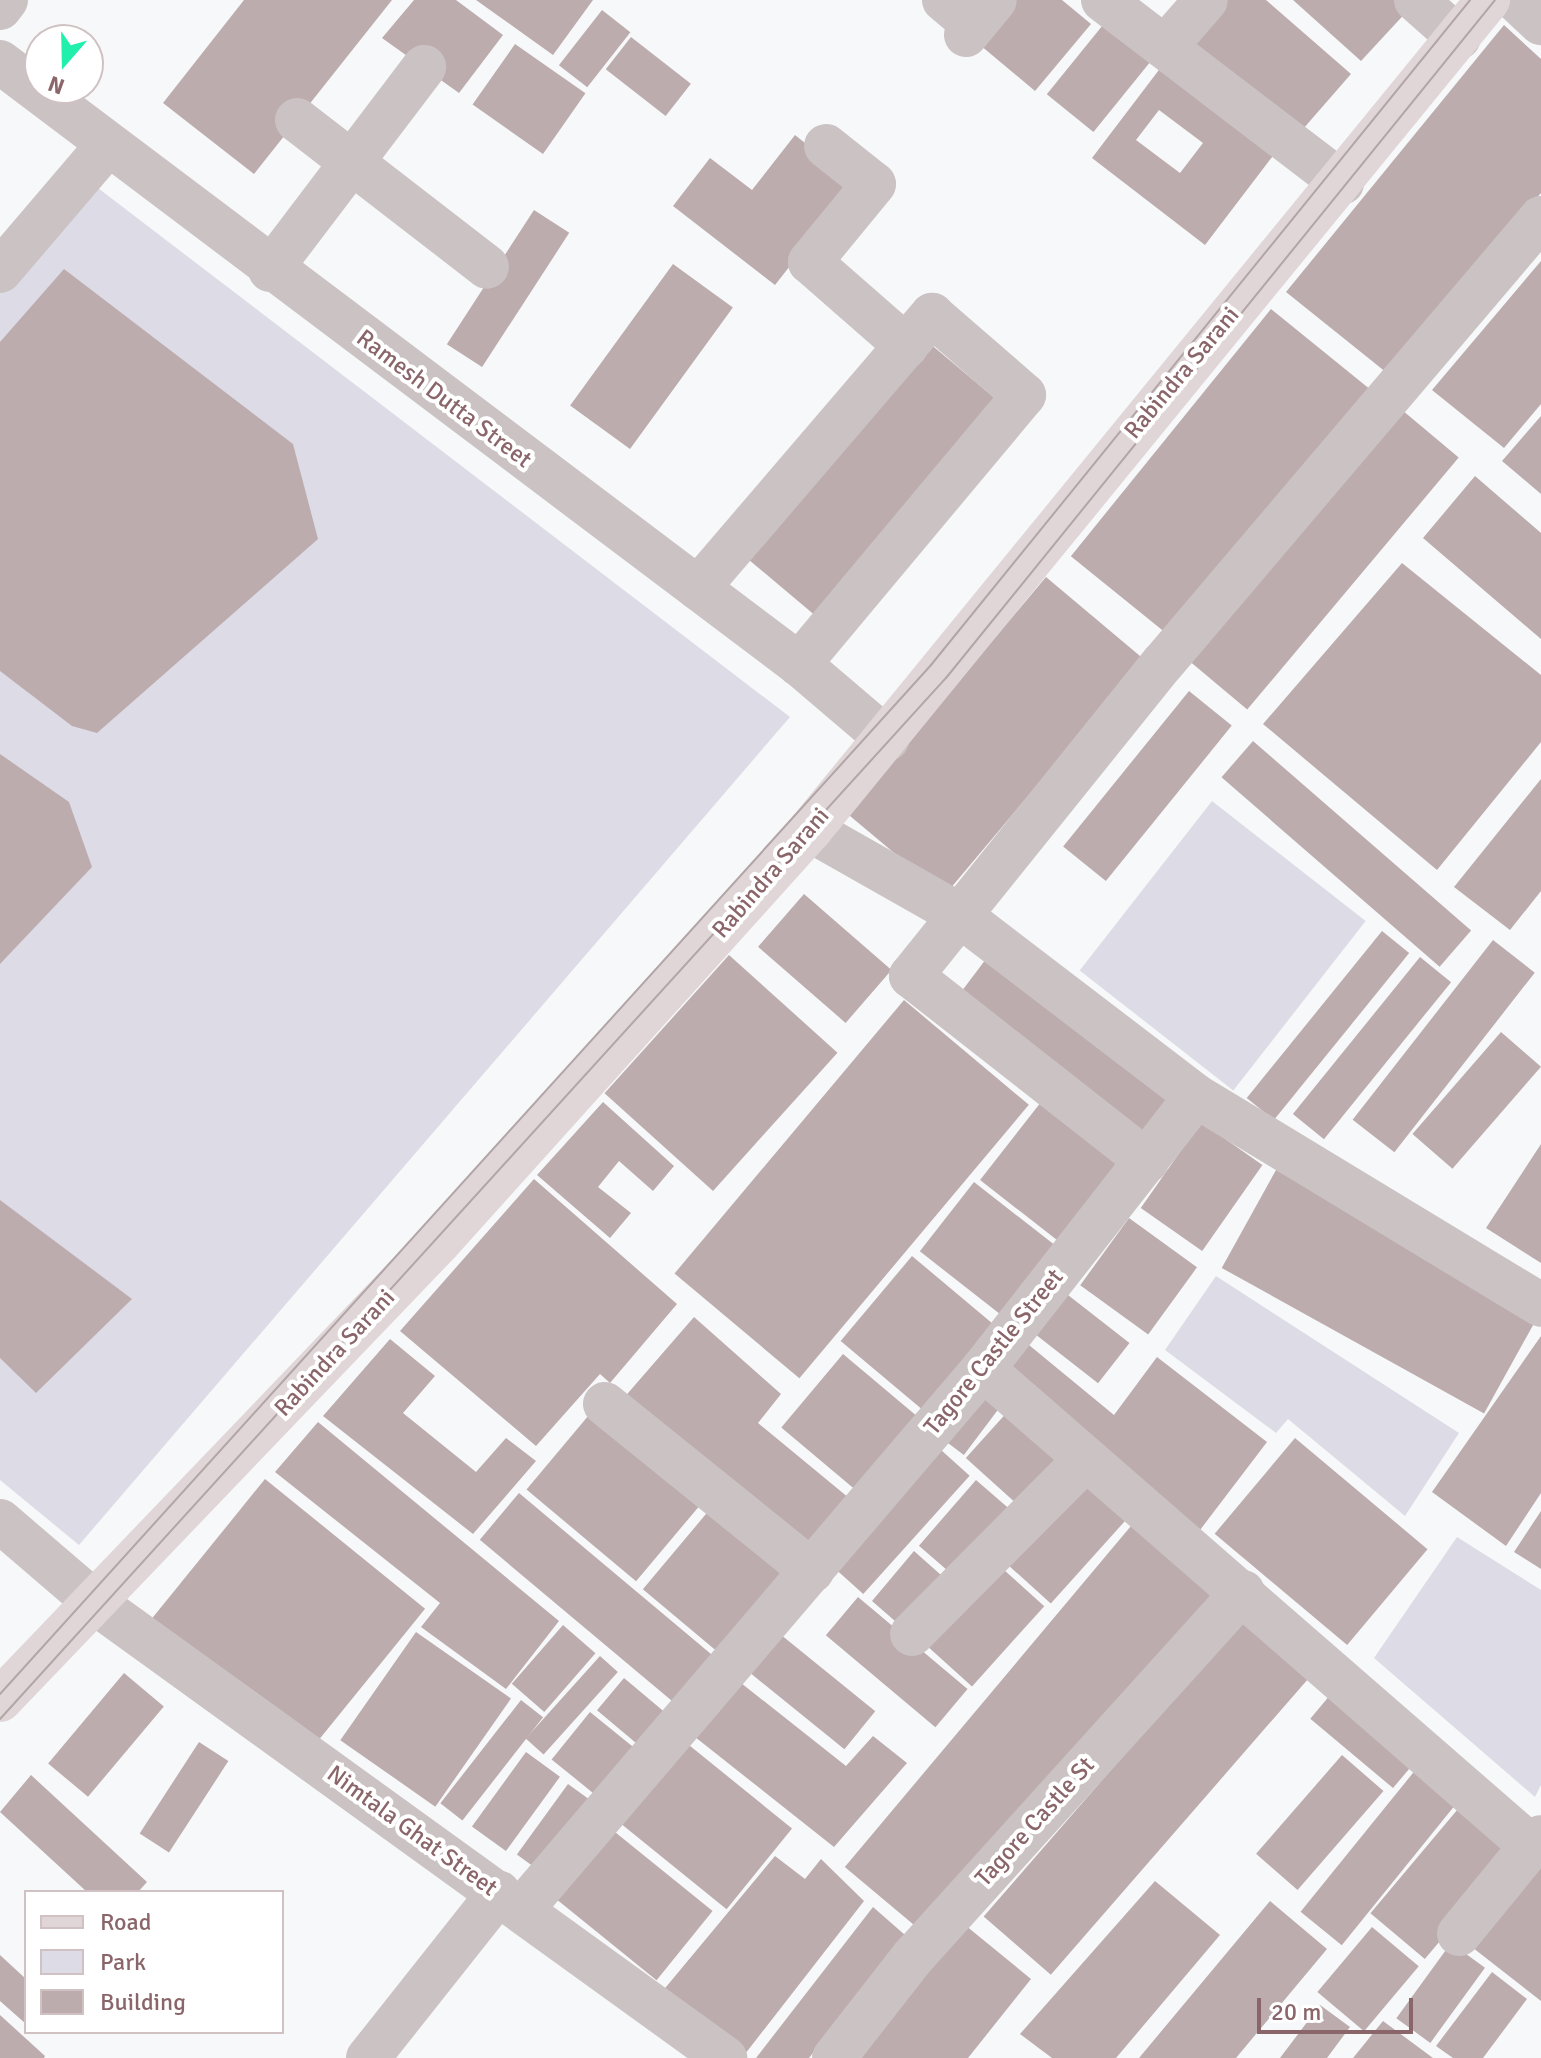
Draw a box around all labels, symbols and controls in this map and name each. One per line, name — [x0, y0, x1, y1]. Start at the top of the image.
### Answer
north arrow — [24, 24, 104, 104]
text: N — [44, 70, 68, 100]
street label: Rabindra Sarani — [1118, 301, 1246, 445]
street label: Ramesh Dutta Street — [351, 324, 537, 474]
street label: Rabindra Sarani — [707, 802, 835, 944]
street label: Tagore Castle Street — [918, 1263, 1070, 1441]
street label: Rabindra Sarani — [269, 1283, 401, 1423]
street label: Tagore Castle St — [969, 1751, 1101, 1893]
street label: Nimtala Ghat Street — [321, 1759, 503, 1903]
legend — [24, 1890, 284, 2034]
text: Road — [100, 1907, 151, 1937]
text: Park — [100, 1947, 146, 1977]
scale bar — [1261, 1982, 1417, 2032]
text: Building — [100, 1987, 186, 2017]
text: 20 m — [1271, 1997, 1321, 2027]

